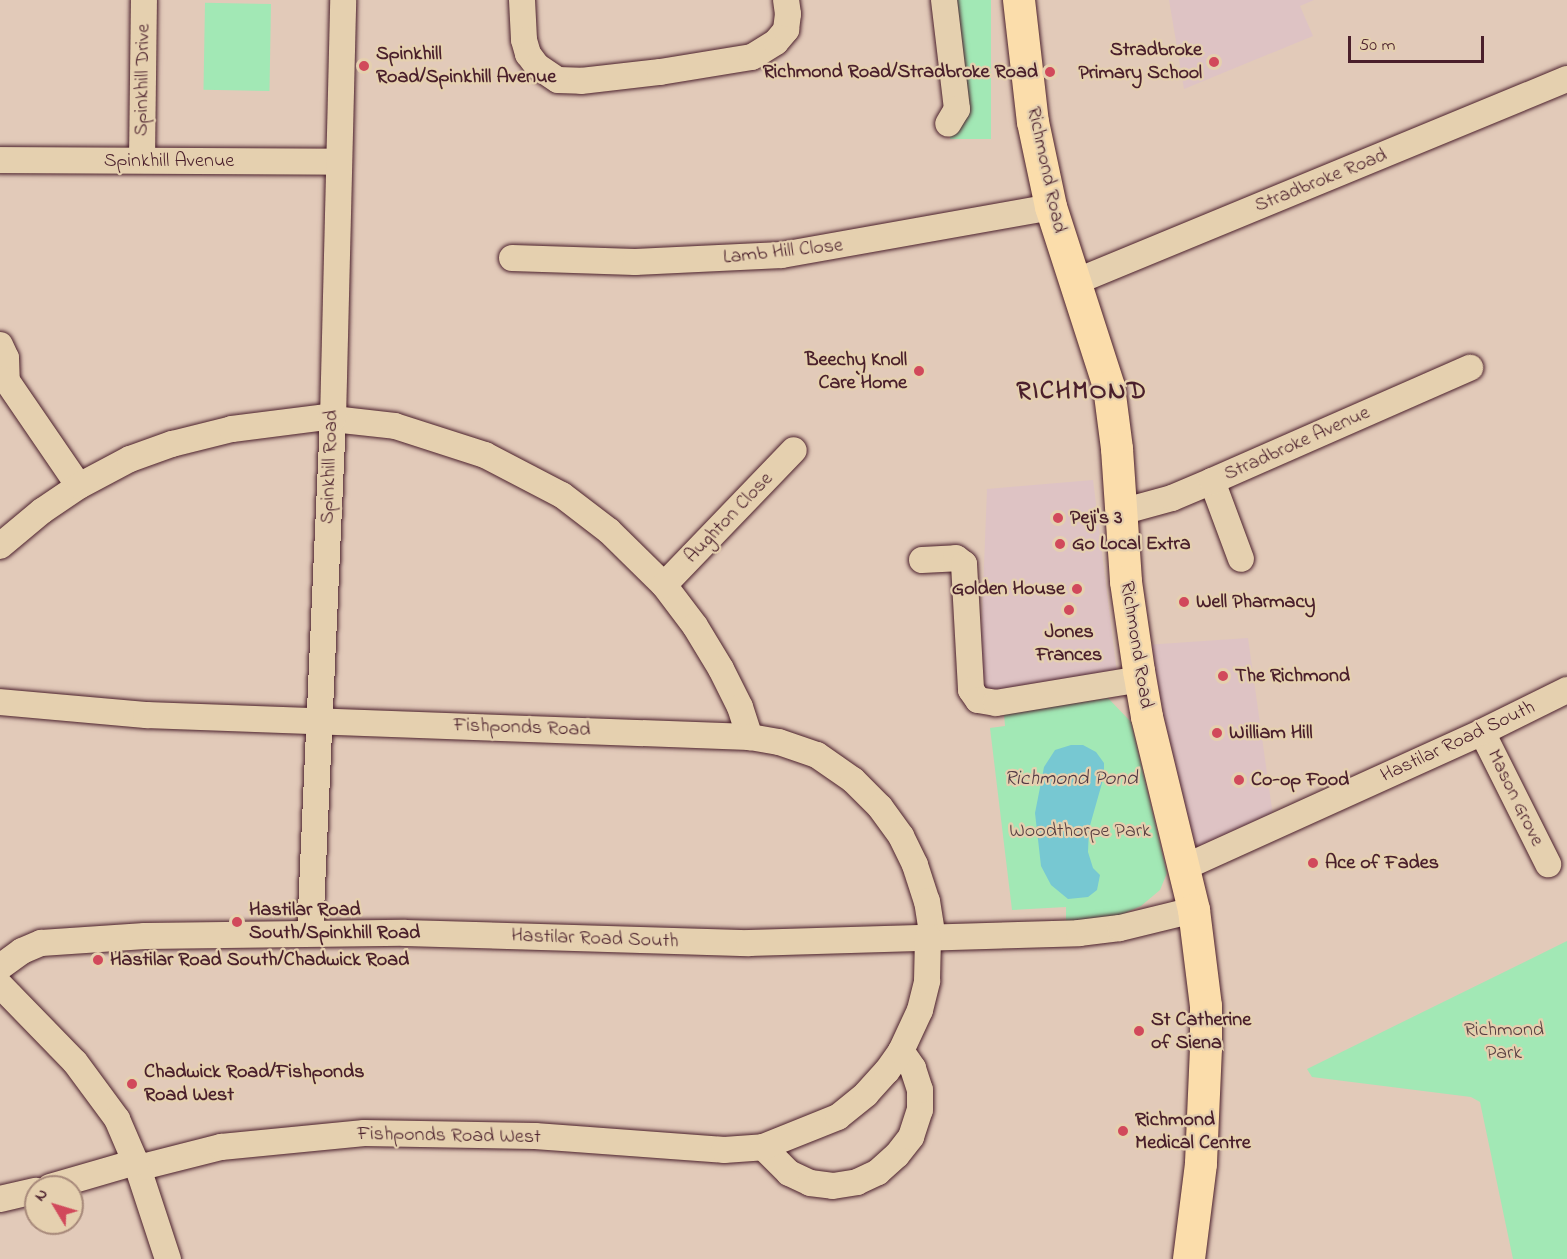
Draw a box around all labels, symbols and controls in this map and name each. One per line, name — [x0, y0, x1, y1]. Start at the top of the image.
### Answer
street label: Spinkhill Drive — [130, 24, 156, 136]
scale bar — [1351, 24, 1488, 62]
text: 50 m — [1359, 33, 1396, 59]
place label: Stradbroke Primary School — [1078, 39, 1202, 86]
place label: Spinkhill Road/Spinkhill Avenue — [376, 42, 556, 89]
marker: Stradbroke Primary School — [1207, 55, 1221, 69]
marker: Spinkhill Road/Spinkhill Avenue — [357, 59, 371, 73]
place label: Richmond Road/Stradbroke Road — [763, 60, 1038, 84]
marker: Richmond Road/Stradbroke Road — [1043, 65, 1057, 79]
street label: Richmond Road — [1021, 105, 1071, 235]
street label: Stradbroke Road — [1251, 144, 1391, 218]
street label: Spinkhill Avenue — [104, 149, 234, 173]
street label: Lamb Hill Close — [722, 234, 844, 270]
place label: Beechy Knoll Care Home — [805, 348, 907, 395]
marker: Beechy Knoll Care Home — [912, 364, 926, 378]
district label: RICHMOND — [1016, 377, 1148, 409]
street label: Stradbroke Avenue — [1220, 401, 1374, 487]
street label: Spinkhill Road — [316, 409, 344, 525]
street label: Aughton Close — [680, 467, 778, 569]
place label: Peji's 3 — [1070, 506, 1122, 530]
marker: Peji's 3 — [1051, 511, 1065, 525]
place label: Go Local Extra — [1072, 532, 1191, 556]
marker: Go Local Extra — [1053, 537, 1067, 551]
place label: Golden House — [952, 577, 1065, 601]
street label: Richmond Road — [1114, 580, 1158, 710]
marker: Golden House — [1070, 582, 1084, 596]
place label: Well Pharmacy — [1196, 590, 1315, 614]
marker: Well Pharmacy — [1177, 595, 1191, 609]
marker: Jones Frances — [1062, 603, 1076, 617]
place label: Jones Frances — [1036, 620, 1102, 667]
place label: The Richmond — [1235, 664, 1350, 688]
marker: The Richmond — [1216, 669, 1230, 683]
street label: Hastilar Road South — [1377, 696, 1539, 788]
street label: Fishponds Road — [453, 714, 591, 742]
place label: William Hill — [1229, 721, 1313, 745]
marker: William Hill — [1210, 726, 1224, 740]
street label: Mason Grove — [1481, 746, 1549, 850]
water label: Richmond Pond — [1004, 766, 1138, 792]
place label: Co-op Food — [1251, 768, 1349, 792]
marker: Co-op Food — [1232, 773, 1246, 787]
park label: Woodthorpe Park — [1009, 819, 1151, 843]
place label: Ace of Fades — [1325, 851, 1439, 875]
marker: Ace of Fades — [1306, 856, 1320, 870]
place label: Hastilar Road South/Spinkhill Road — [249, 898, 420, 945]
marker: Hastilar Road South/Spinkhill Road — [230, 915, 244, 929]
street label: Hastilar Road South — [511, 924, 679, 954]
place label: Hastilar Road South/Chadwick Road — [110, 948, 409, 972]
marker: Hastilar Road South/Chadwick Road — [91, 953, 105, 967]
place label: St Catherine of Siena — [1151, 1008, 1251, 1055]
park label: Richmond Park — [1464, 1019, 1544, 1066]
marker: St Catherine of Siena — [1132, 1024, 1146, 1038]
place label: Chadwick Road/Fishponds Road West — [144, 1060, 364, 1107]
marker: Chadwick Road/Fishponds Road West — [125, 1077, 139, 1091]
place label: Richmond Medical Centre — [1135, 1108, 1251, 1155]
street label: Fishponds Road West — [357, 1122, 541, 1150]
marker: Richmond Medical Centre — [1116, 1124, 1130, 1138]
north arrow — [24, 1175, 84, 1235]
text: N — [29, 1184, 54, 1207]

